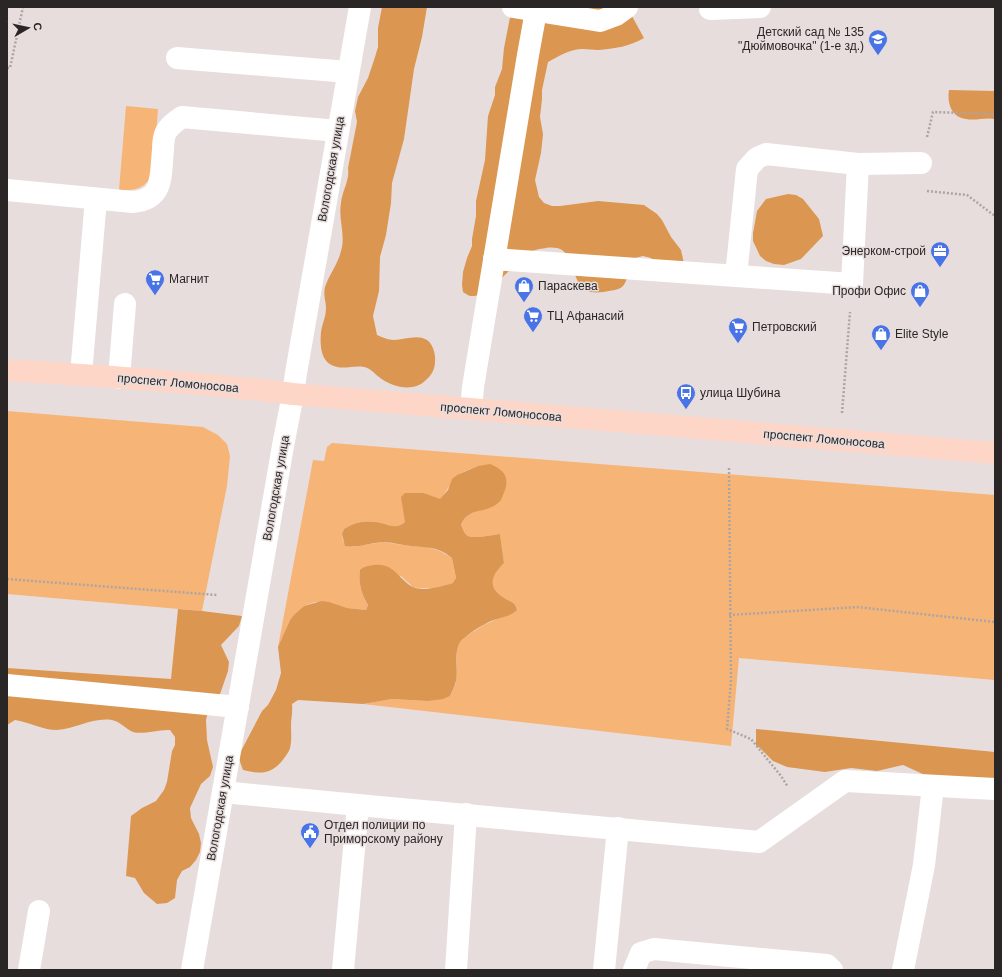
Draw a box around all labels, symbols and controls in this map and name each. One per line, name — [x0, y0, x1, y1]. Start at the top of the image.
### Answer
north arrow — [8, 8, 48, 48]
text: С — [31, 22, 44, 31]
place label: Детский сад № 135 "Дюймовочка" (1-е зд.) — [738, 25, 864, 53]
school or university icon: Детский сад № 135 "Дюймовочка" (1-е зд.) — [867, 28, 889, 56]
street label: Вологодская улица — [315, 115, 347, 223]
office icon: Энерком-строй — [929, 240, 951, 268]
place label: Энерком-строй — [842, 244, 926, 258]
supermarket icon: Магнит — [144, 268, 166, 296]
place label: Магнит — [169, 272, 210, 286]
shop icon: Параскева — [513, 275, 535, 303]
place label: Параскева — [538, 279, 598, 293]
shop icon: Профи Офис — [909, 280, 931, 308]
place label: Профи Офис — [832, 284, 906, 298]
supermarket icon: ТЦ Афанасий — [522, 305, 544, 333]
place label: ТЦ Афанасий — [547, 309, 624, 323]
supermarket icon: Петровский — [727, 316, 749, 344]
place label: Петровский — [752, 320, 817, 334]
shop icon: Elite Style — [870, 323, 892, 351]
place label: Elite Style — [895, 327, 949, 341]
street label: проспект Ломоносова — [117, 371, 240, 395]
bus stop icon: улица Шубина — [675, 382, 697, 410]
place label: улица Шубина — [700, 386, 781, 400]
street label: проспект Ломоносова — [440, 400, 563, 424]
street label: проспект Ломоносова — [763, 427, 886, 451]
street label: Вологодская улица — [260, 434, 292, 542]
street label: Вологодская улица — [204, 754, 236, 862]
place label: Отдел полиции по Приморскому району — [324, 818, 443, 846]
public building icon: Отдел полиции по Приморскому району — [299, 821, 321, 849]

